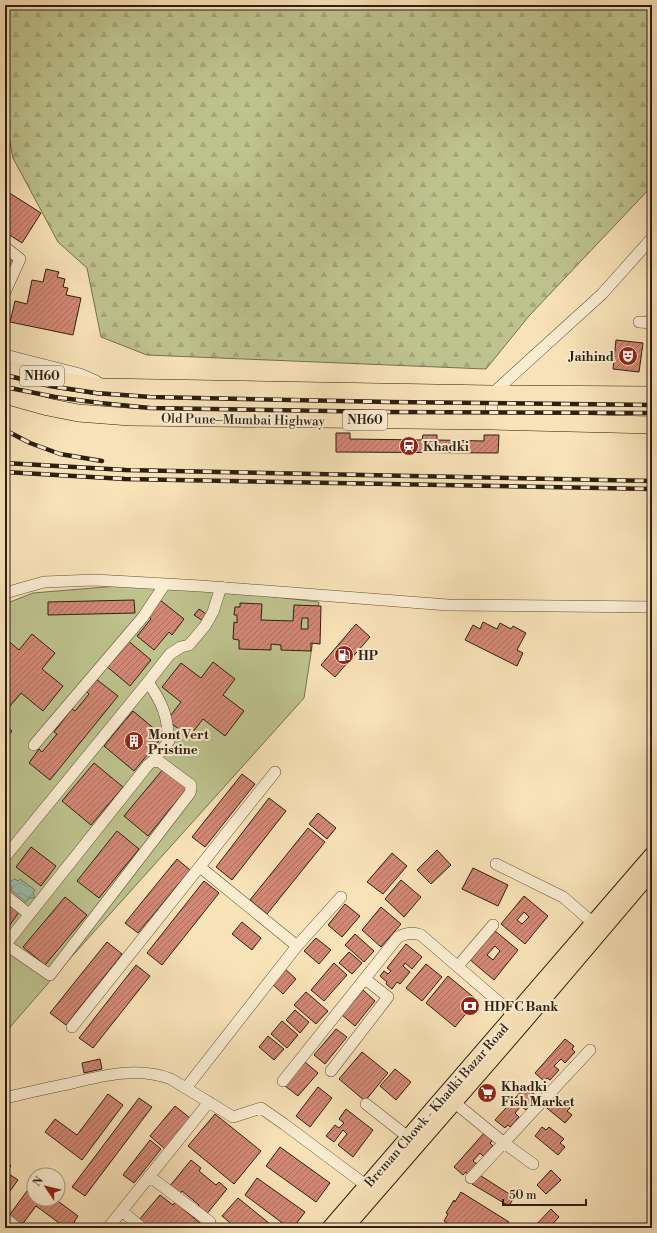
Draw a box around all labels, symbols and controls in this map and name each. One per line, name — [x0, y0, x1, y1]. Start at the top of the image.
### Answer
theatre icon: Jaihind — [617, 345, 639, 367]
place label: Jaihind — [567, 349, 614, 365]
road number: NH60 — [20, 366, 64, 386]
road number: NH60 — [343, 410, 387, 430]
street label: Old Pune–Mumbai Highway — [161, 411, 326, 429]
station icon: Khadki — [398, 435, 420, 457]
place label: Khadki — [423, 439, 469, 455]
fuel station icon: HP — [333, 644, 355, 666]
place label: HP — [358, 648, 379, 664]
place label: Mont Vert Pristine — [148, 727, 209, 758]
building icon: Mont Vert Pristine — [123, 730, 145, 752]
bank icon: HDFC Bank — [459, 995, 481, 1017]
place label: HDFC Bank — [484, 999, 559, 1015]
street label: Breman Chowk - Khadki Bazar Road — [361, 1020, 513, 1191]
place label: Khadki Fish Market — [501, 1079, 575, 1110]
supermarket icon: Khadki Fish Market — [476, 1082, 498, 1104]
north arrow — [26, 1167, 66, 1207]
text: N — [30, 1174, 47, 1189]
scale bar — [503, 1181, 586, 1207]
text: 50 m — [509, 1188, 537, 1203]

